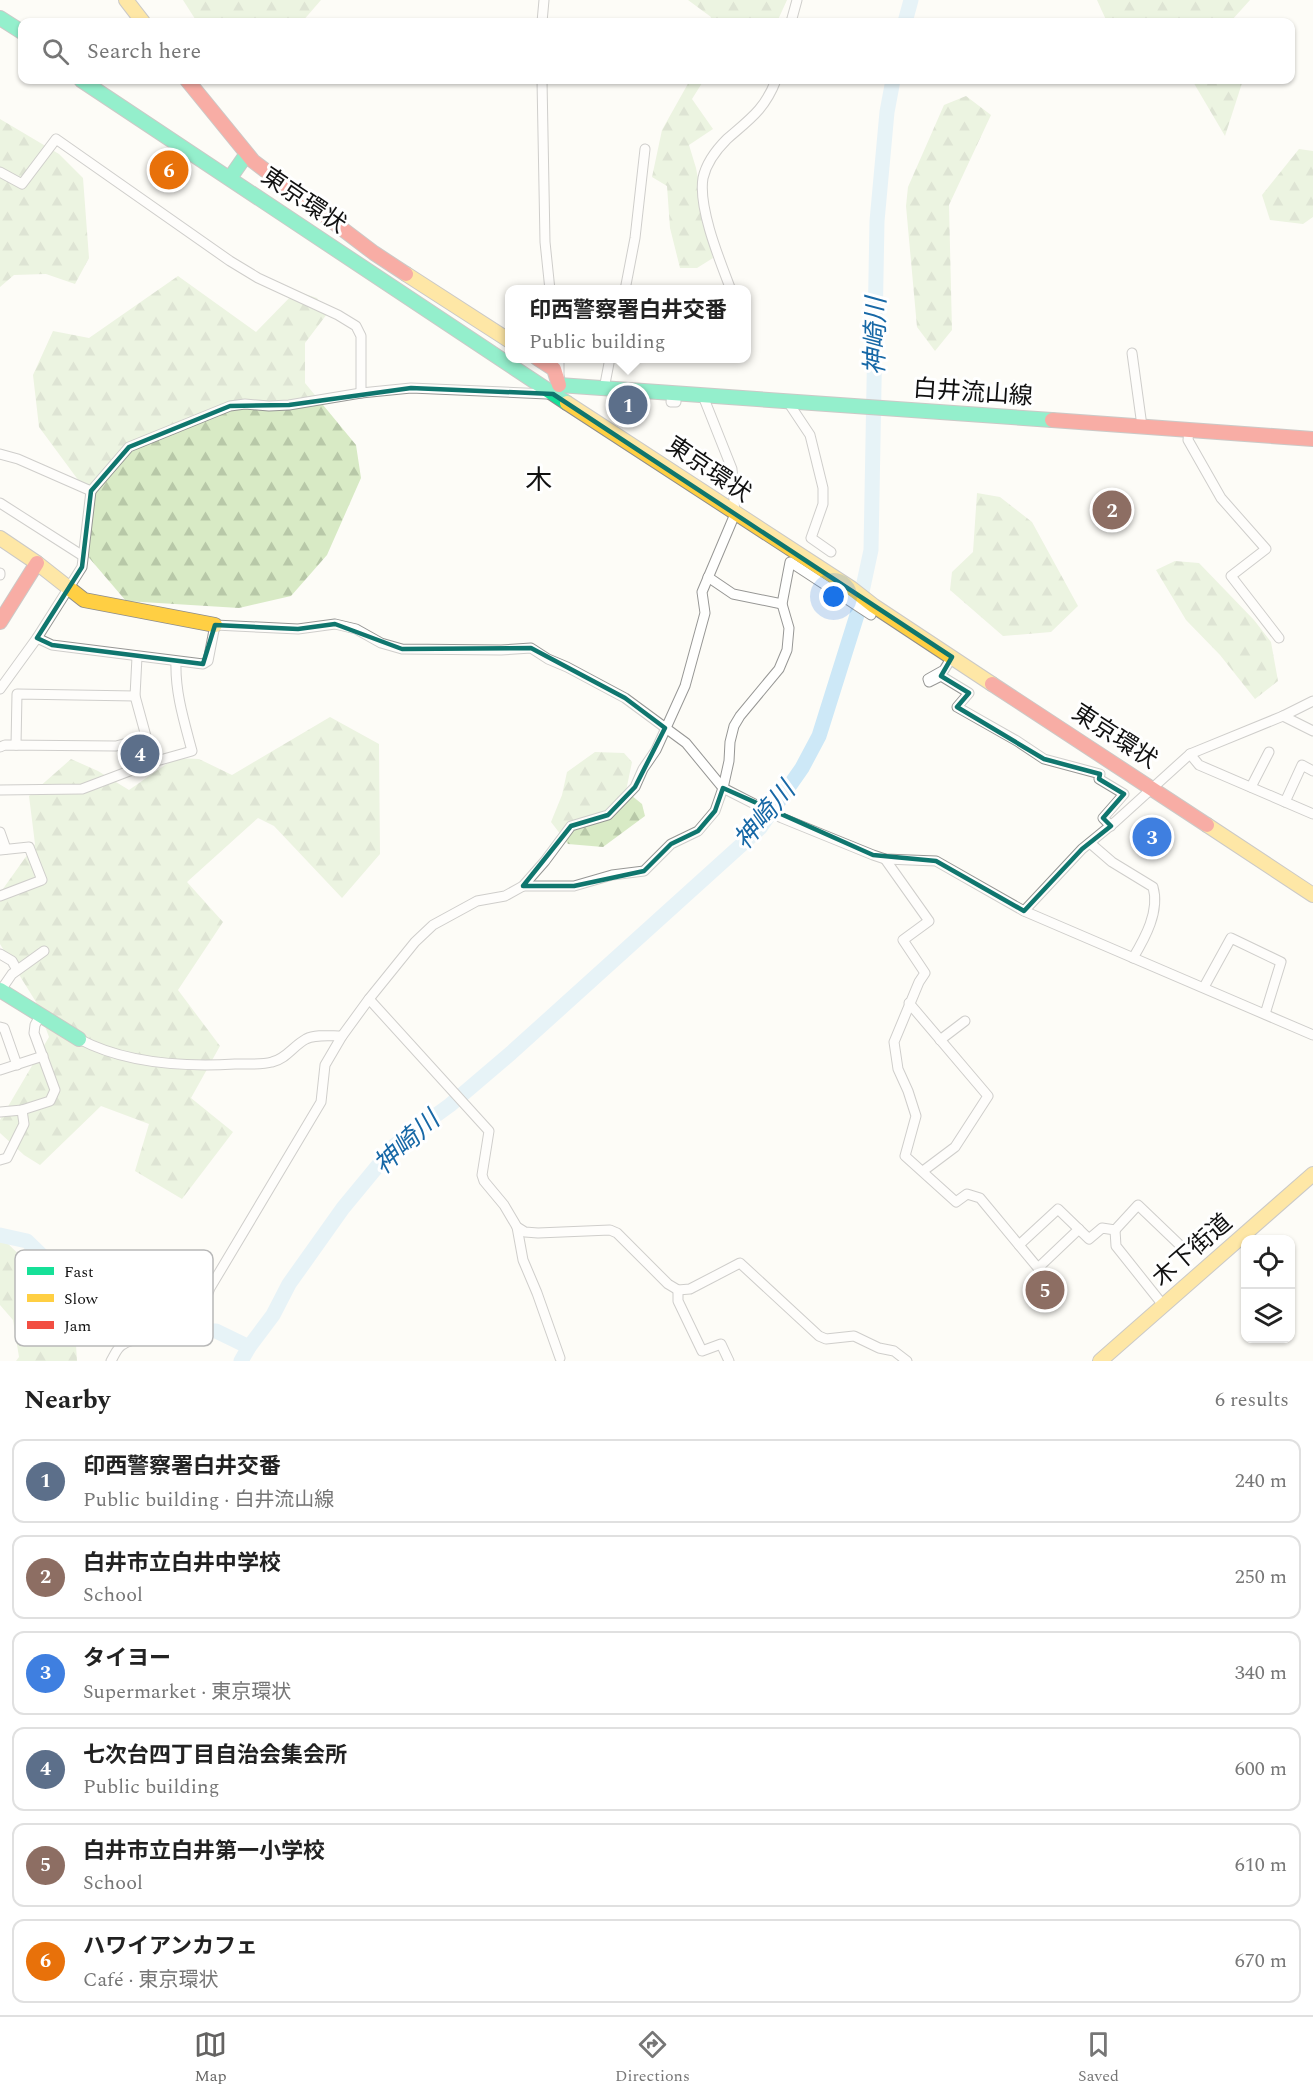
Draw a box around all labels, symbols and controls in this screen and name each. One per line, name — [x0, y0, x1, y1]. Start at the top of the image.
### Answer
search box — [18, 18, 1295, 84]
icon: search — [39, 35, 72, 68]
text: Search here — [87, 35, 201, 68]
pin: 6 — [150, 148, 188, 192]
street label: 東京環状 — [254, 159, 353, 243]
popup — [505, 285, 751, 363]
text: 印西警察署白井交番 — [529, 294, 727, 327]
water label: 神崎川 — [855, 294, 897, 375]
text: Public building — [529, 327, 665, 357]
street label: 白井流山線 — [912, 371, 1034, 415]
pin: 1 — [608, 382, 648, 428]
street label: 東京環状 — [659, 428, 758, 512]
district label: 木 — [526, 460, 553, 502]
pin: 2 — [1092, 488, 1132, 532]
your location — [819, 582, 848, 611]
street label: 東京環状 — [1064, 696, 1165, 778]
pin: 4 — [120, 732, 160, 777]
water label: 神崎川 — [724, 771, 807, 858]
pin: 3 — [1132, 814, 1172, 860]
water label: 神崎川 — [365, 1099, 451, 1184]
street label: 木下街道 — [1145, 1206, 1241, 1296]
map controls — [1241, 1235, 1295, 1343]
button: locate — [1241, 1235, 1295, 1289]
legend — [15, 1250, 213, 1346]
text: Fast — [64, 1260, 94, 1284]
pin: 5 — [1026, 1268, 1064, 1312]
text: Slow — [64, 1287, 99, 1311]
button: layers — [1241, 1289, 1295, 1343]
text: Jam — [64, 1314, 92, 1338]
text: Nearby — [24, 1380, 110, 1420]
text: 6 results — [1215, 1385, 1289, 1415]
text: 印西警察署白井交番 — [83, 1450, 281, 1483]
text: 1 — [40, 1466, 51, 1496]
text: 240 m — [1235, 1466, 1287, 1496]
text: Public building · 白井流山線 — [83, 1485, 334, 1515]
text: 白井市立白井中学校 — [83, 1547, 281, 1580]
text: 2 — [40, 1562, 51, 1592]
text: 250 m — [1235, 1562, 1287, 1592]
text: School — [83, 1580, 143, 1610]
text: タイヨー — [83, 1642, 171, 1675]
text: 3 — [40, 1658, 51, 1688]
text: 340 m — [1235, 1658, 1287, 1688]
text: Supermarket · 東京環状 — [83, 1677, 291, 1707]
text: 七次台四丁目自治会集会所 — [83, 1739, 347, 1772]
text: 4 — [40, 1754, 51, 1784]
text: 600 m — [1235, 1754, 1287, 1784]
text: Public building — [83, 1772, 219, 1802]
text: 白井市立白井第一小学校 — [83, 1835, 325, 1868]
text: 5 — [40, 1850, 51, 1880]
text: 610 m — [1235, 1850, 1287, 1880]
text: School — [83, 1868, 143, 1898]
text: ハワイアンカフェ — [83, 1930, 258, 1963]
text: 6 — [40, 1946, 51, 1976]
text: 670 m — [1235, 1946, 1287, 1976]
text: Café · 東京環状 — [83, 1965, 219, 1995]
tab: Map — [194, 2028, 227, 2088]
tab: Directions — [615, 2028, 690, 2088]
tab: Saved — [1078, 2028, 1119, 2088]

